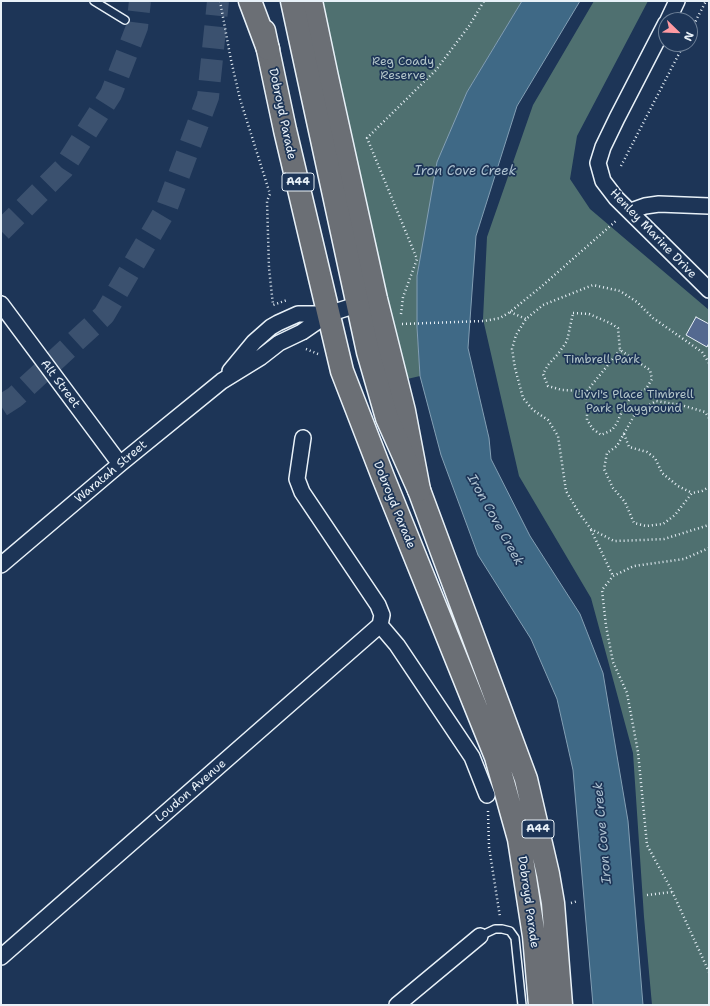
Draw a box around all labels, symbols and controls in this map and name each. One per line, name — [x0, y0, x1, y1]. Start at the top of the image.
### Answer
north arrow — [658, 12, 698, 52]
text: N — [680, 30, 697, 43]
park label: Reg Coady Reserve — [372, 55, 434, 83]
street label: Dobroyd Parade — [265, 67, 299, 161]
water label: Iron Cove Creek — [414, 164, 516, 180]
road number: A44 — [282, 173, 314, 191]
street label: Henley Marine Drive — [607, 186, 699, 282]
park label: Timbrell Park — [564, 353, 640, 367]
street label: Alt Street — [37, 357, 83, 411]
park label: Livvi's Place Timbrell Park Playground — [574, 388, 694, 416]
street label: Waratah Street — [72, 438, 150, 506]
street label: Dobroyd Parade — [370, 459, 418, 551]
water label: Iron Cove Creek — [463, 472, 527, 568]
street label: Loudon Avenue — [153, 756, 229, 826]
water label: Iron Cove Creek — [591, 781, 615, 885]
road number: A44 — [522, 820, 554, 838]
street label: Dobroyd Parade — [514, 855, 542, 949]

